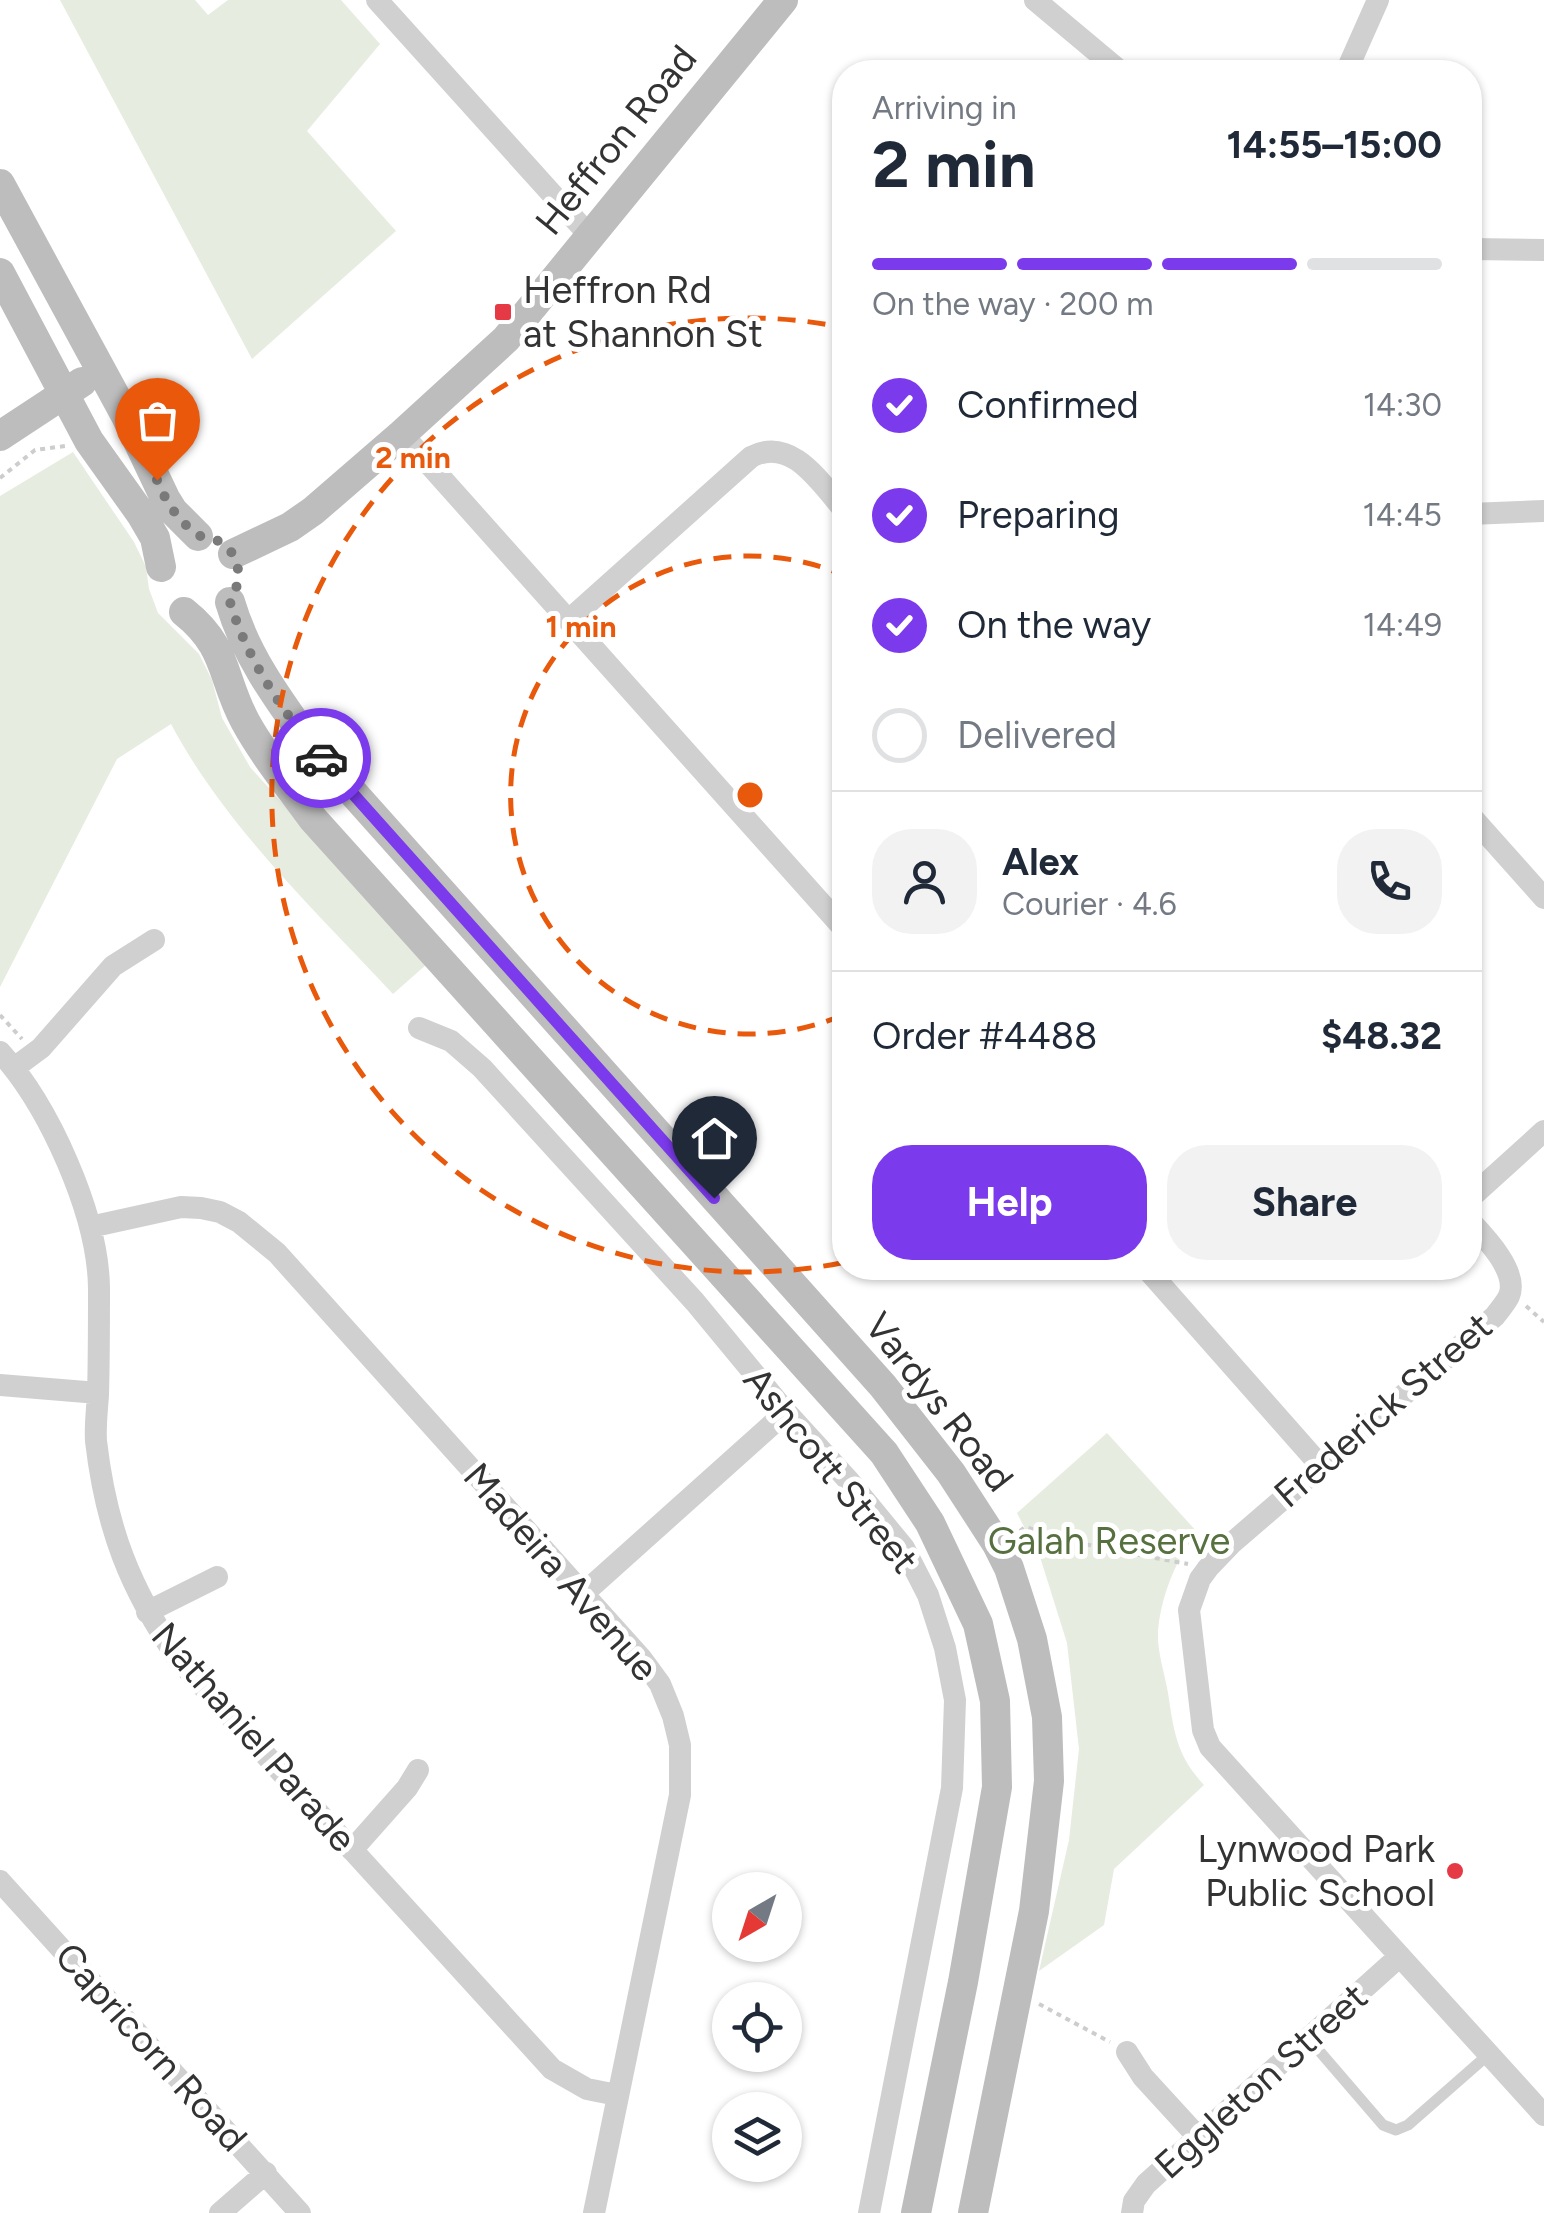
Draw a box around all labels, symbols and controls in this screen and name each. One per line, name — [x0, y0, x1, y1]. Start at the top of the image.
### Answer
street label: Heffron Road — [526, 36, 706, 244]
text: Arriving in — [872, 89, 1017, 127]
text: 14:55–15:00 — [1227, 122, 1442, 168]
text: 2 min — [872, 125, 1036, 203]
place label: Heffron Rd at Shannon St — [523, 267, 763, 357]
text: On the way · 200 m — [872, 285, 1154, 323]
marker: Heffron Rd at Shannon St — [492, 301, 514, 323]
pin — [115, 378, 200, 481]
icon: check — [872, 378, 927, 433]
text: Confirmed — [957, 382, 1139, 428]
text: 14:30 — [1363, 386, 1442, 424]
icon: bag — [130, 393, 185, 448]
text: 2 min — [375, 439, 451, 476]
icon: check — [872, 488, 927, 543]
text: Preparing — [957, 492, 1119, 538]
text: 14:45 — [1363, 496, 1442, 534]
icon: check — [872, 598, 927, 653]
text: On the way — [957, 602, 1151, 648]
text: 14:49 — [1363, 606, 1442, 644]
text: 1 min — [546, 608, 616, 645]
courier — [271, 708, 371, 808]
text: Delivered — [957, 712, 1117, 758]
icon: car — [294, 731, 349, 786]
centre of rings — [732, 777, 768, 813]
button: person — [872, 829, 977, 934]
button: phone — [1337, 829, 1442, 934]
text: Alex — [1002, 839, 1079, 885]
text: Courier · 4.6 — [1002, 885, 1177, 923]
text: Order #4488 — [872, 1013, 1097, 1059]
text: $48.32 — [1321, 1013, 1442, 1059]
pin — [672, 1096, 757, 1199]
icon: home — [687, 1111, 742, 1166]
button: Help — [872, 1145, 1147, 1260]
button: Share — [1167, 1145, 1442, 1260]
street label: Frederick Street — [1265, 1303, 1501, 1517]
street label: Vardys Road — [855, 1304, 1023, 1500]
street label: Ashcott Street — [734, 1358, 928, 1582]
street label: Madeira Avenue — [454, 1454, 668, 1690]
park label: Galah Reserve — [988, 1518, 1230, 1564]
street label: Nathaniel Parade — [142, 1613, 366, 1861]
place label: Lynwood Park Public School — [1197, 1826, 1436, 1916]
marker: Lynwood Park Public School — [1444, 1860, 1466, 1882]
north arrow — [712, 1872, 802, 1962]
map controls — [712, 1872, 802, 2182]
street label: Capricorn Road — [45, 1933, 257, 2161]
street label: Eggleton Street — [1145, 1974, 1377, 2188]
button: locate — [712, 1982, 802, 2072]
button: layers — [712, 2092, 802, 2182]

